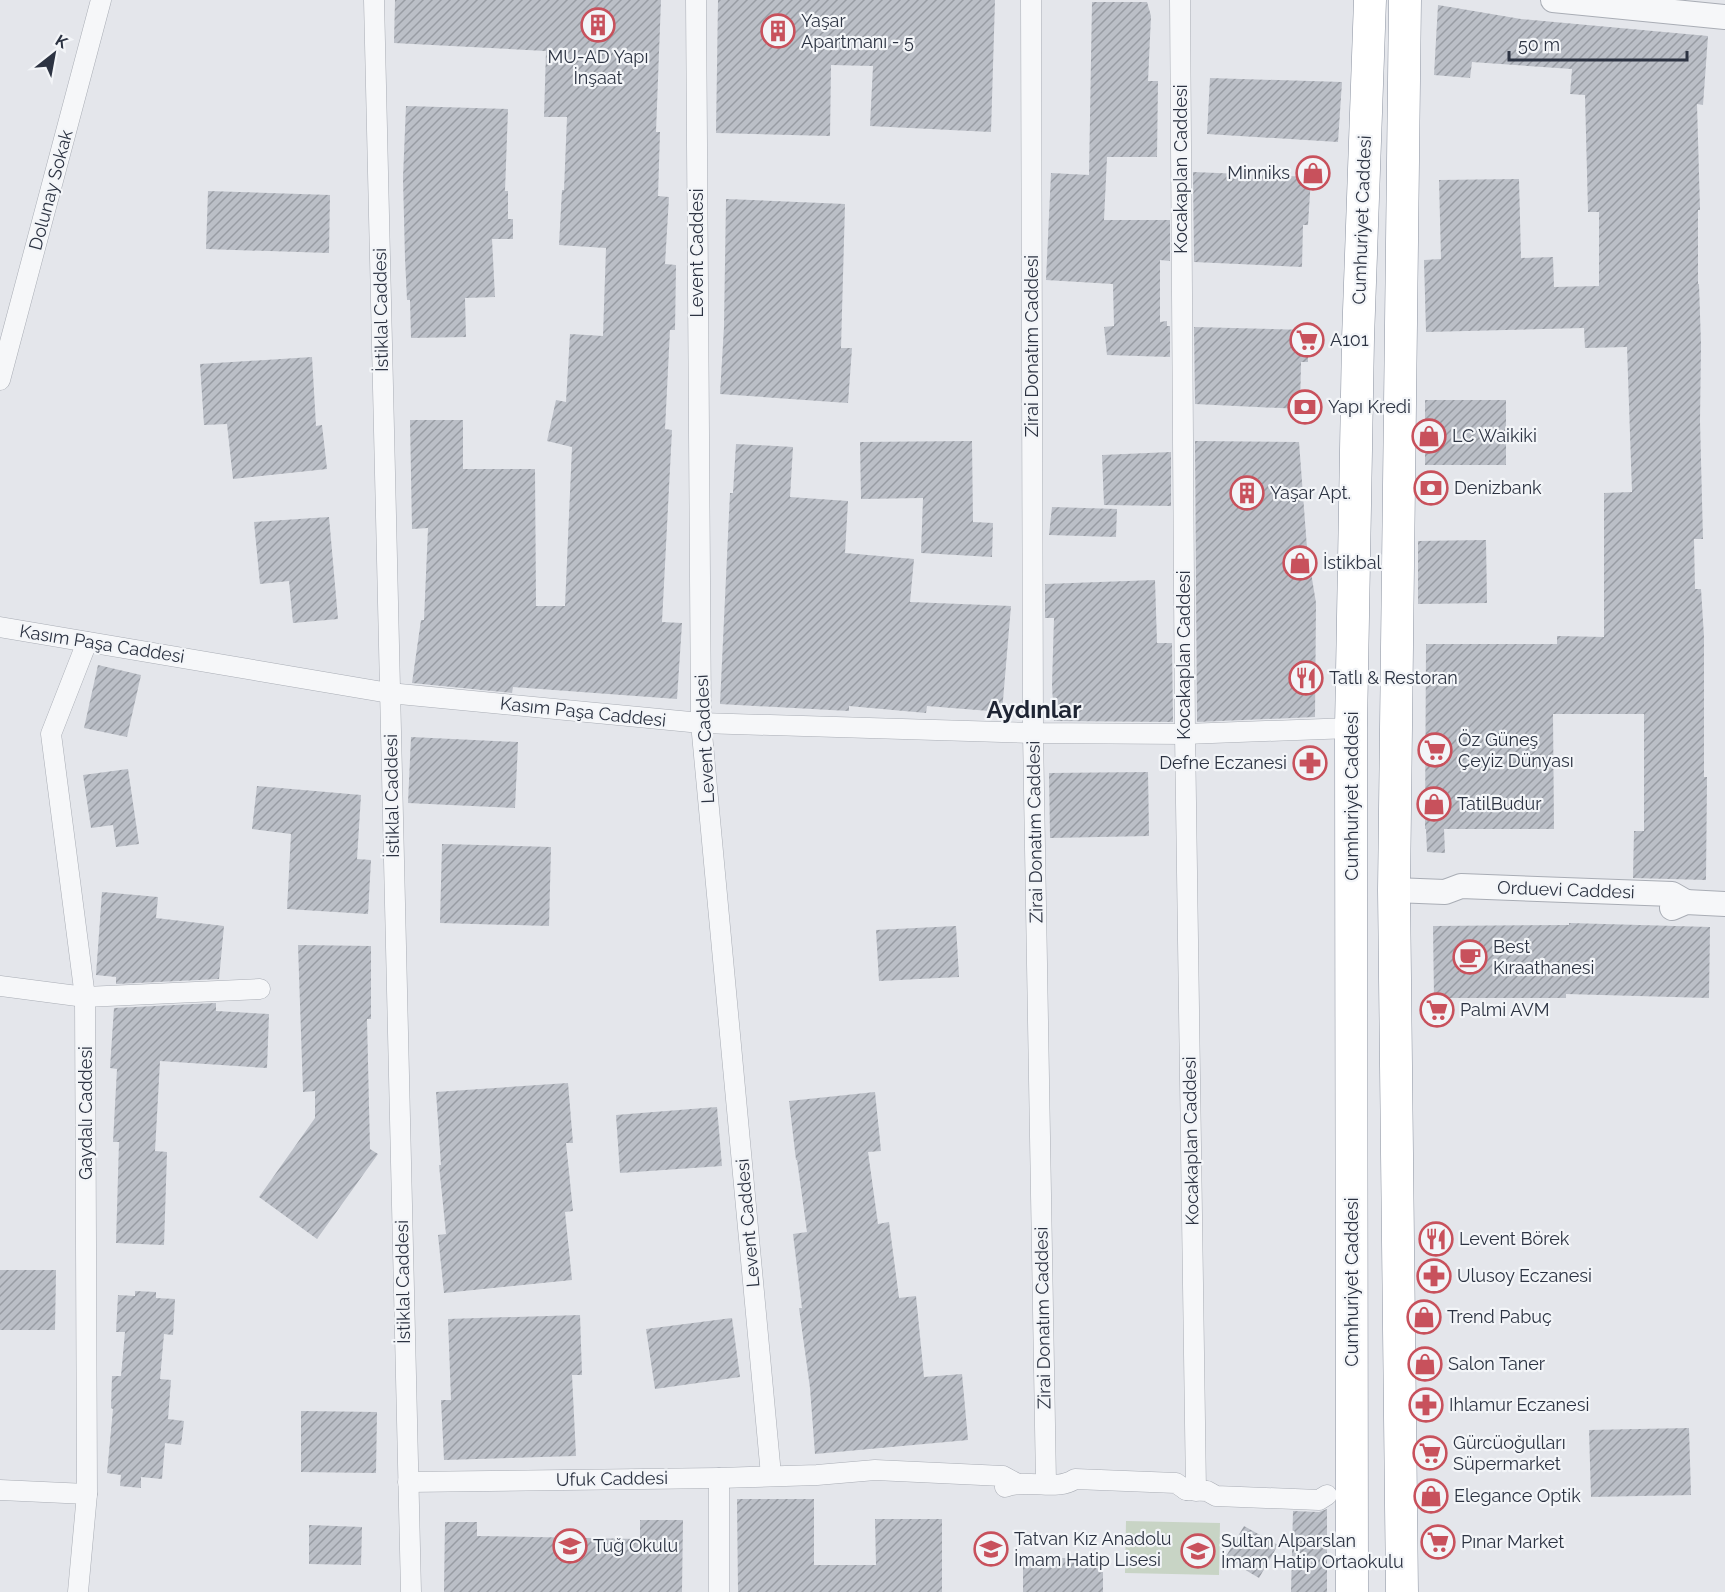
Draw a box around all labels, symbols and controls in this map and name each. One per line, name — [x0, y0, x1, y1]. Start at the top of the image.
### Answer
building icon: MU-AD Yapı İnşaat — [580, 7, 616, 43]
place label: Yaşar Apartmanı - 5 — [801, 10, 914, 52]
building icon: Yaşar Apartmanı - 5 — [760, 13, 796, 49]
north arrow — [24, 24, 84, 84]
scale bar — [1509, 24, 1688, 62]
text: K — [52, 31, 71, 53]
text: 50 m — [1518, 34, 1560, 55]
place label: MU-AD Yapı İnşaat — [548, 46, 648, 88]
street label: Kocakaplan Caddesi — [1170, 84, 1191, 254]
street label: Dolunay Sokak — [24, 127, 77, 252]
street label: Cumhuriyet Caddesi — [1348, 135, 1375, 305]
shop icon: Minniks — [1295, 155, 1331, 191]
place label: Minniks — [1227, 162, 1290, 183]
street label: Levent Caddesi — [686, 188, 707, 318]
street label: İstiklal Caddesi — [369, 248, 392, 372]
street label: Zirai Donatım Caddesi — [1021, 255, 1042, 437]
supermarket icon: A101 — [1289, 322, 1325, 358]
place label: A101 — [1330, 329, 1369, 350]
bank icon: Yapı Kredi — [1287, 389, 1323, 425]
place label: Yapı Kredi — [1328, 396, 1411, 417]
shop icon: LC Waikiki — [1411, 418, 1447, 454]
place label: LC Waikiki — [1452, 425, 1537, 446]
bank icon: Denizbank — [1413, 470, 1449, 506]
building icon: Yaşar Apt. — [1229, 475, 1265, 511]
place label: Denizbank — [1454, 477, 1542, 498]
place label: Yaşar Apt. — [1270, 482, 1351, 503]
shop icon: İstikbal — [1282, 545, 1318, 581]
place label: İstikbal — [1323, 552, 1381, 573]
street label: Kocakaplan Caddesi — [1173, 570, 1194, 740]
street label: Kasım Paşa Caddesi — [18, 620, 186, 667]
restaurant icon: Tatlı & Restoran — [1288, 660, 1324, 696]
place label: Tatlı & Restoran — [1329, 667, 1458, 688]
street label: Levent Caddesi — [691, 674, 718, 804]
street label: Kasım Paşa Caddesi — [499, 692, 667, 731]
district label: Aydınlar — [987, 695, 1081, 724]
street label: Cumhuriyet Caddesi — [1341, 711, 1362, 881]
place label: Öz Güneş Çeyiz Dünyası — [1458, 729, 1574, 771]
supermarket icon: Öz Güneş Çeyiz Dünyası — [1417, 732, 1453, 768]
street label: İstiklal Caddesi — [380, 734, 403, 858]
street label: Zirai Donatım Caddesi — [1022, 741, 1047, 923]
pharmacy icon: Defne Eczanesi — [1292, 745, 1328, 781]
place label: Defne Eczanesi — [1159, 752, 1287, 773]
shop icon: TatilBudur — [1416, 786, 1452, 822]
place label: TatilBudur — [1457, 793, 1542, 814]
street label: Orduevi Caddesi — [1497, 877, 1635, 902]
place label: Best Kıraathanesi — [1493, 936, 1594, 978]
cafe icon: Best Kıraathanesi — [1452, 939, 1488, 975]
supermarket icon: Palmi AVM — [1419, 992, 1455, 1028]
place label: Palmi AVM — [1460, 999, 1549, 1020]
street label: Gaydalı Caddesi — [75, 1046, 96, 1180]
street label: Kocakaplan Caddesi — [1179, 1056, 1202, 1226]
street label: Levent Caddesi — [731, 1158, 764, 1288]
street label: Cumhuriyet Caddesi — [1341, 1197, 1362, 1367]
street label: İstiklal Caddesi — [391, 1220, 414, 1344]
restaurant icon: Levent Börek — [1418, 1221, 1454, 1257]
street label: Zirai Donatım Caddesi — [1030, 1227, 1055, 1409]
place label: Levent Börek — [1459, 1228, 1570, 1249]
pharmacy icon: Ulusoy Eczanesi — [1416, 1258, 1452, 1294]
place label: Ulusoy Eczanesi — [1457, 1265, 1592, 1286]
shop icon: Trend Pabuç — [1406, 1299, 1442, 1335]
place label: Trend Pabuç — [1447, 1306, 1552, 1327]
shop icon: Salon Taner — [1407, 1346, 1443, 1382]
place label: Salon Taner — [1448, 1353, 1546, 1374]
pharmacy icon: Ihlamur Eczanesi — [1408, 1387, 1444, 1423]
place label: Ihlamur Eczanesi — [1449, 1394, 1589, 1415]
place label: Gürcüoğulları Süpermarket — [1453, 1432, 1566, 1474]
supermarket icon: Gürcüoğulları Süpermarket — [1412, 1435, 1448, 1471]
street label: Ufuk Caddesi — [556, 1467, 668, 1490]
shop icon: Elegance Optik — [1413, 1478, 1449, 1514]
place label: Elegance Optik — [1454, 1485, 1581, 1506]
supermarket icon: Pınar Market — [1420, 1524, 1456, 1560]
school or university icon: Tuğ Okulu — [552, 1528, 588, 1564]
place label: Tatvan Kız Anadolu İmam Hatip Lisesi — [1014, 1528, 1171, 1570]
place label: Sultan Alparslan İmam Hatip Ortaokulu — [1221, 1530, 1404, 1572]
school or university icon: Tatvan Kız Anadolu İmam Hatip Lisesi — [973, 1531, 1009, 1567]
place label: Pınar Market — [1461, 1531, 1564, 1552]
school or university icon: Sultan Alparslan İmam Hatip Ortaokulu — [1180, 1533, 1216, 1569]
place label: Tuğ Okulu — [593, 1535, 678, 1556]

